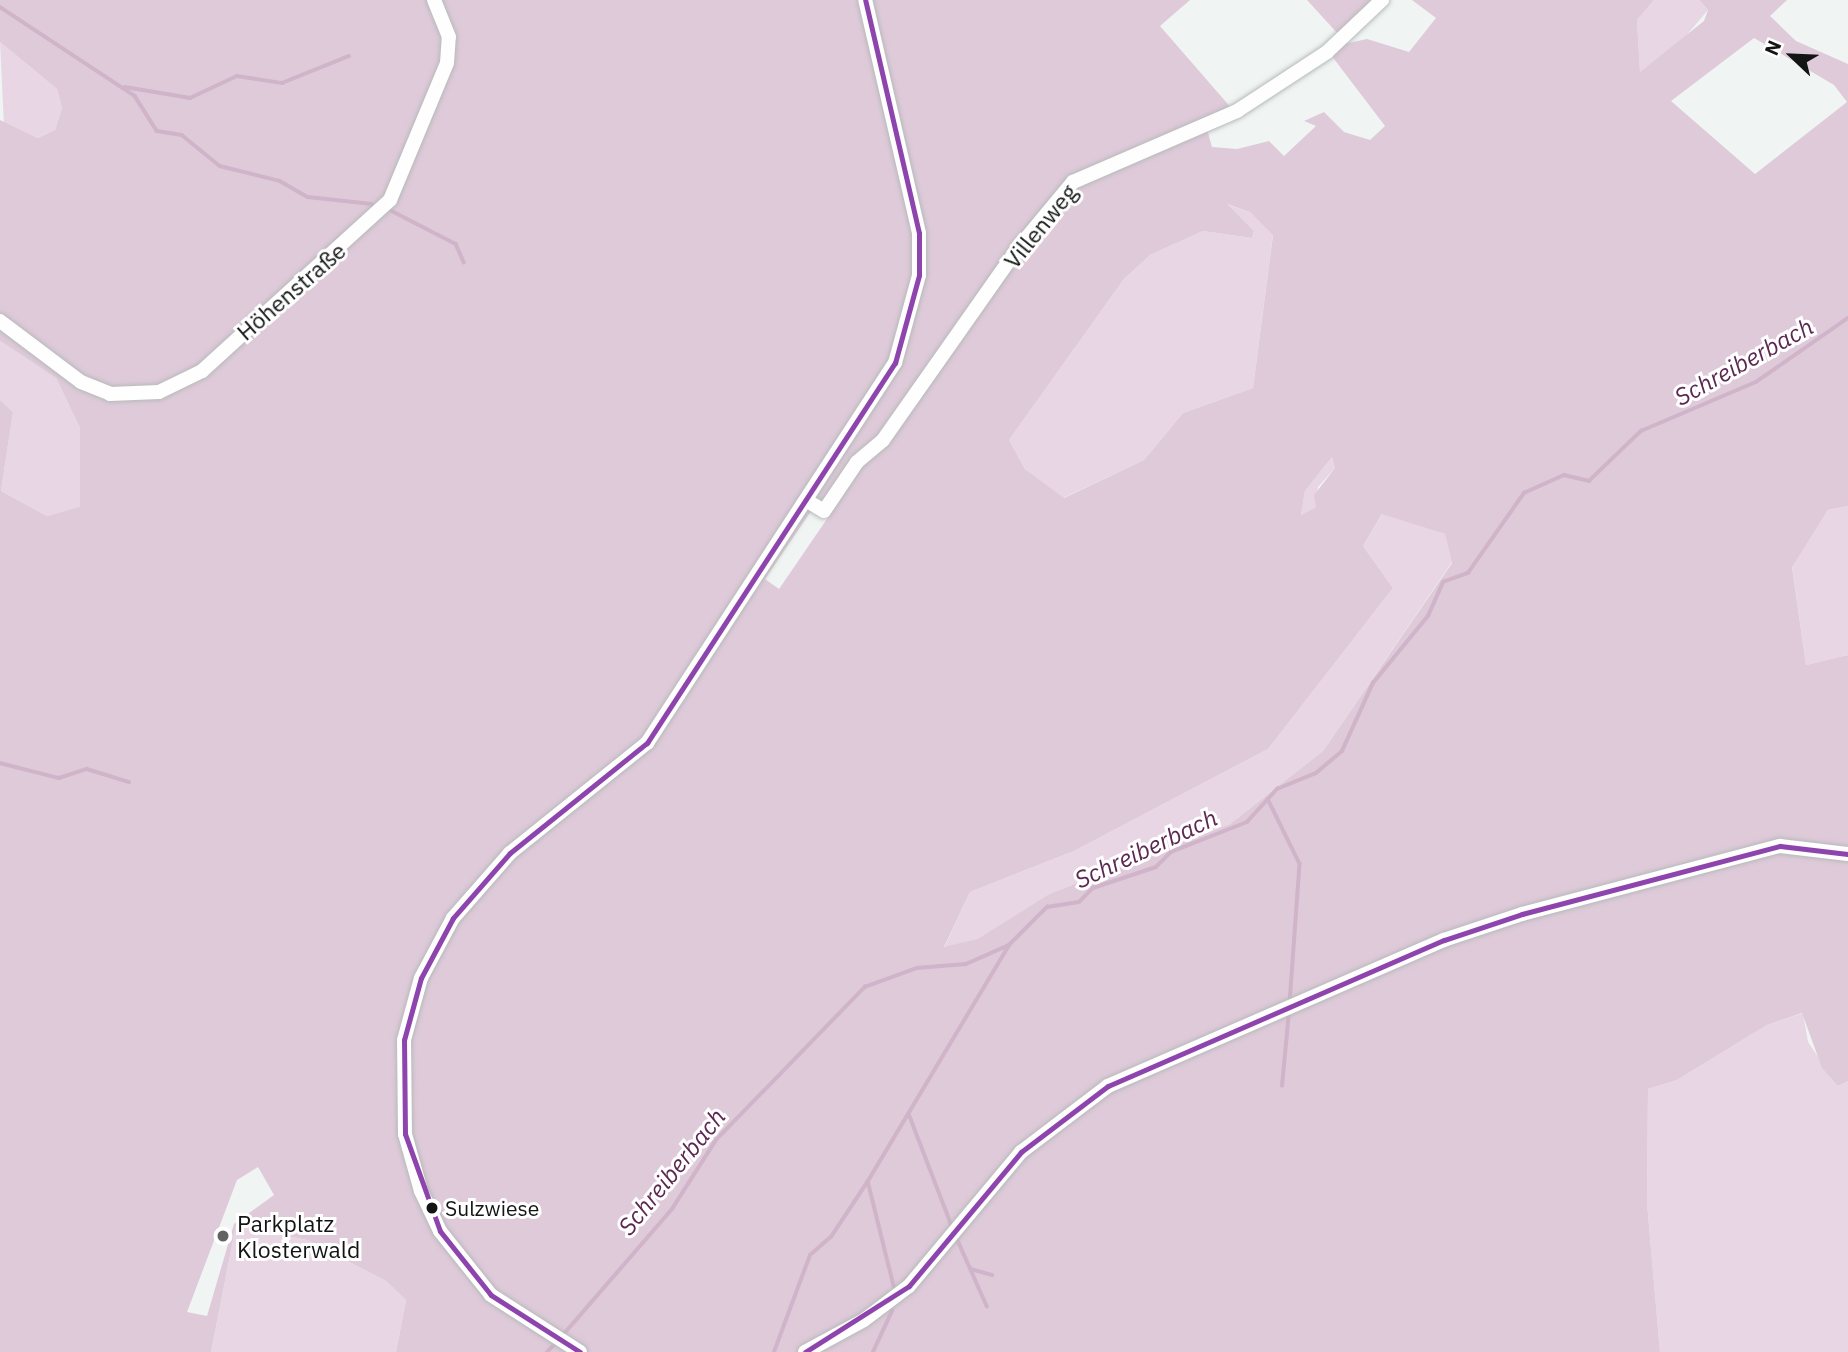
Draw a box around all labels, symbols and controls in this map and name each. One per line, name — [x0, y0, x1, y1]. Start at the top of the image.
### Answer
north arrow — [1757, 21, 1827, 91]
text: N — [1759, 37, 1786, 59]
street label: Villenweg — [998, 178, 1082, 274]
street label: Höhenstraße — [231, 236, 351, 346]
water label: Schreiberbach — [1670, 312, 1818, 412]
water label: Schreiberbach — [1070, 803, 1222, 895]
water label: Schreiberbach — [612, 1103, 732, 1241]
place label: Sulzwiese — [445, 1195, 539, 1221]
marker: Sulzwiese — [425, 1201, 439, 1215]
place label: Parkplatz Klosterwald — [237, 1209, 360, 1263]
marker: Parkplatz Klosterwald — [215, 1228, 231, 1244]

